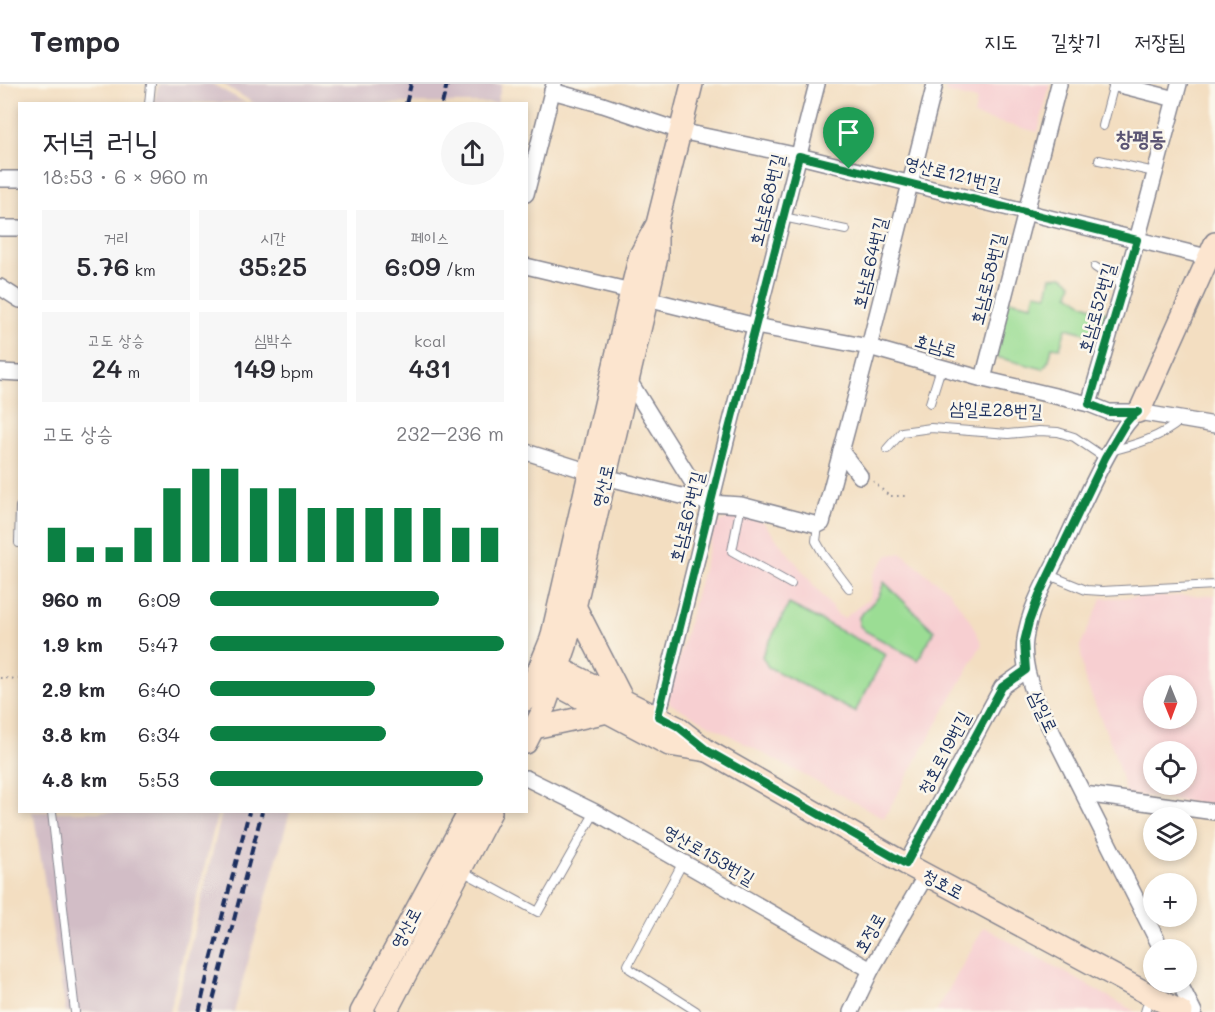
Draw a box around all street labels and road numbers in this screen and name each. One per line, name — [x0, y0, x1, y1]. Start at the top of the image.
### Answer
street label: 영산로121번길 — [903, 149, 1004, 197]
street label: 호남로68번길 — [743, 151, 789, 248]
street label: 호남로64번길 — [846, 214, 892, 311]
street label: 호남로58번길 — [964, 230, 1010, 327]
street label: 호남로52번길 — [1072, 259, 1121, 356]
street label: 호남로 — [912, 328, 960, 363]
street label: 삼일로28번길 — [949, 395, 1044, 423]
street label: 영산로 — [585, 462, 619, 510]
street label: 호남로67번길 — [663, 468, 709, 565]
street label: 삼일로 — [1024, 687, 1064, 736]
street label: 청호로19번길 — [911, 706, 975, 798]
street label: 영산로153번길 — [660, 818, 760, 890]
street label: 청호로 — [919, 862, 968, 904]
street label: 영산로 — [384, 903, 426, 952]
street label: 호정로 — [848, 908, 890, 957]

